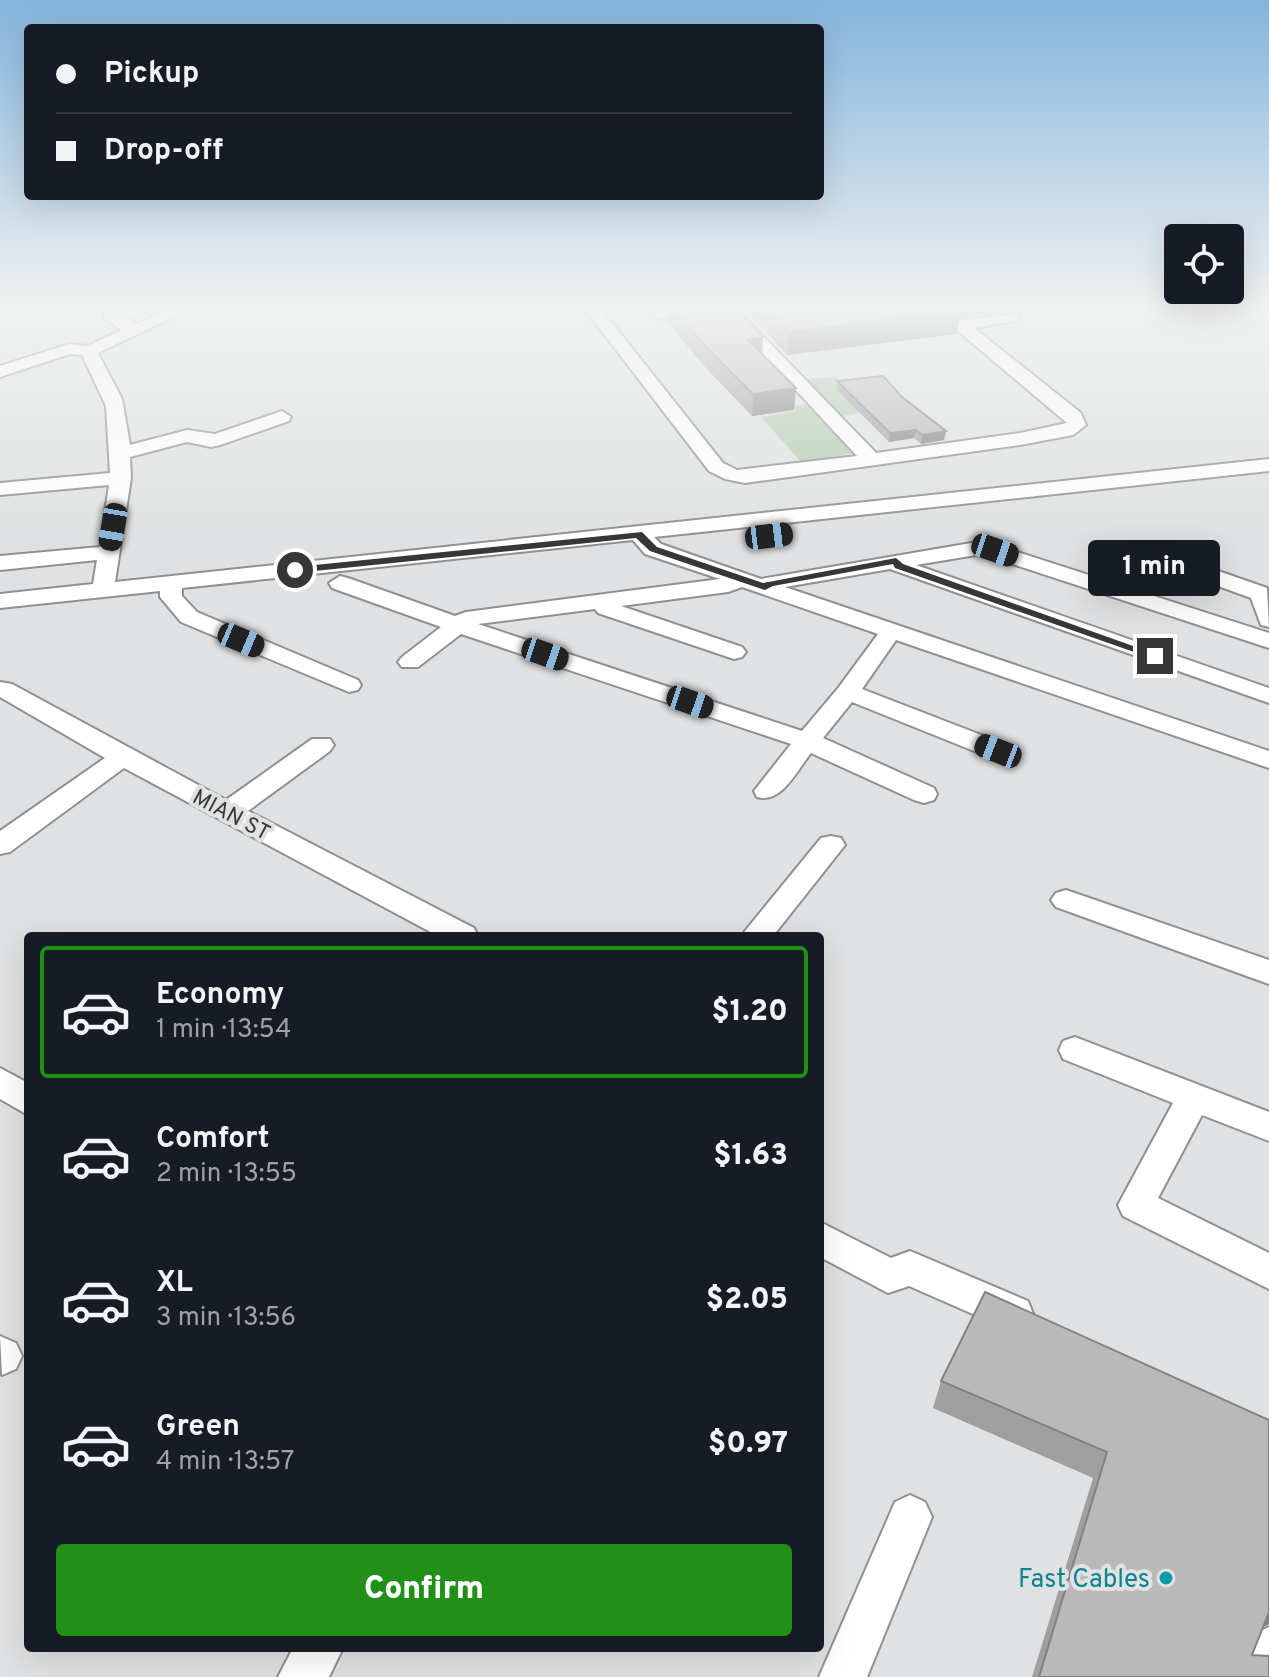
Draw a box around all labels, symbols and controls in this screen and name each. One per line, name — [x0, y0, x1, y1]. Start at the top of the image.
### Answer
text: Pickup — [104, 56, 199, 93]
text: Drop-off — [104, 133, 223, 170]
map controls — [1164, 224, 1244, 304]
button: locate — [1164, 224, 1244, 304]
car — [97, 501, 129, 553]
car — [744, 521, 794, 551]
car — [968, 531, 1022, 569]
callout: 1 min — [1089, 540, 1221, 596]
text: 1 min — [1122, 551, 1186, 584]
route start — [277, 552, 313, 588]
car — [214, 620, 268, 660]
car — [518, 635, 572, 673]
route end — [1137, 638, 1173, 674]
car — [663, 683, 717, 721]
car — [971, 731, 1025, 771]
street label: MIAN ST — [187, 785, 274, 848]
icon: car — [60, 976, 132, 1048]
text: Economy — [156, 977, 284, 1014]
text: $1.20 — [712, 994, 788, 1031]
text: 1 min · 13:54 — [156, 1014, 291, 1047]
icon: car — [60, 1120, 132, 1192]
text: Comfort — [156, 1121, 269, 1158]
text: $1.63 — [713, 1138, 788, 1175]
text: 2 min · 13:55 — [156, 1158, 297, 1191]
icon: car — [60, 1264, 132, 1336]
text: XL — [156, 1265, 193, 1302]
text: $2.05 — [706, 1282, 788, 1319]
text: 3 min · 13:56 — [156, 1302, 296, 1335]
icon: car — [60, 1408, 132, 1480]
text: Green — [156, 1409, 240, 1446]
text: $0.97 — [708, 1426, 788, 1463]
text: 4 min · 13:57 — [156, 1446, 294, 1479]
button: Confirm — [56, 1544, 792, 1636]
place label: Fast Cables — [1018, 1564, 1150, 1597]
marker: Fast Cables — [1157, 1569, 1175, 1587]

